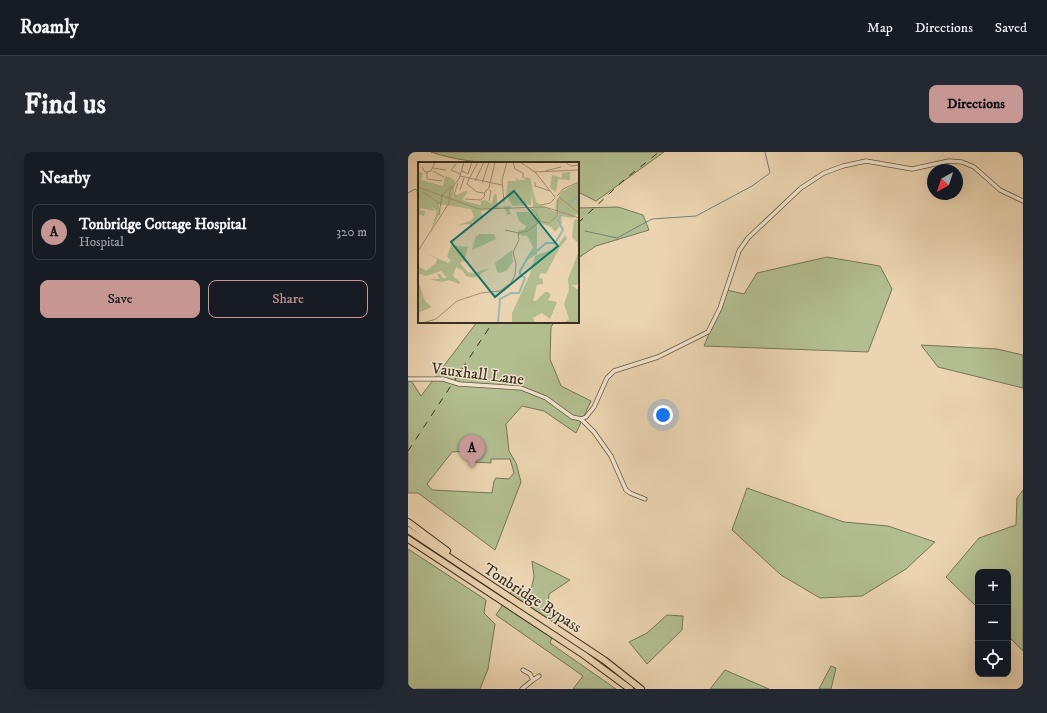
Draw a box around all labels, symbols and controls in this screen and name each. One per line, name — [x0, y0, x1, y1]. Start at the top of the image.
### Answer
text: Roamly — [20, 16, 79, 39]
text: Map — [867, 19, 893, 37]
text: Directions — [915, 19, 973, 37]
text: Saved — [995, 19, 1027, 37]
button: Directions — [929, 85, 1023, 123]
text: Find us — [24, 87, 106, 122]
inset map — [418, 162, 579, 323]
north arrow — [927, 164, 963, 200]
text: Nearby — [40, 167, 90, 189]
text: Tonbridge Cottage Hospital — [79, 215, 246, 234]
text: A — [50, 224, 58, 240]
text: 320 m — [336, 224, 367, 240]
text: Hospital — [79, 234, 124, 250]
button: Save — [40, 280, 200, 318]
button: Share — [208, 280, 368, 318]
street label: Vauxhall Lane — [430, 358, 526, 390]
your location — [653, 405, 673, 425]
pin: A — [459, 435, 485, 468]
street label: Tonbridge Bypass — [480, 559, 585, 637]
map controls — [975, 569, 1011, 677]
button: + — [975, 569, 1011, 605]
button: − — [975, 605, 1011, 641]
button: locate — [975, 641, 1011, 677]

